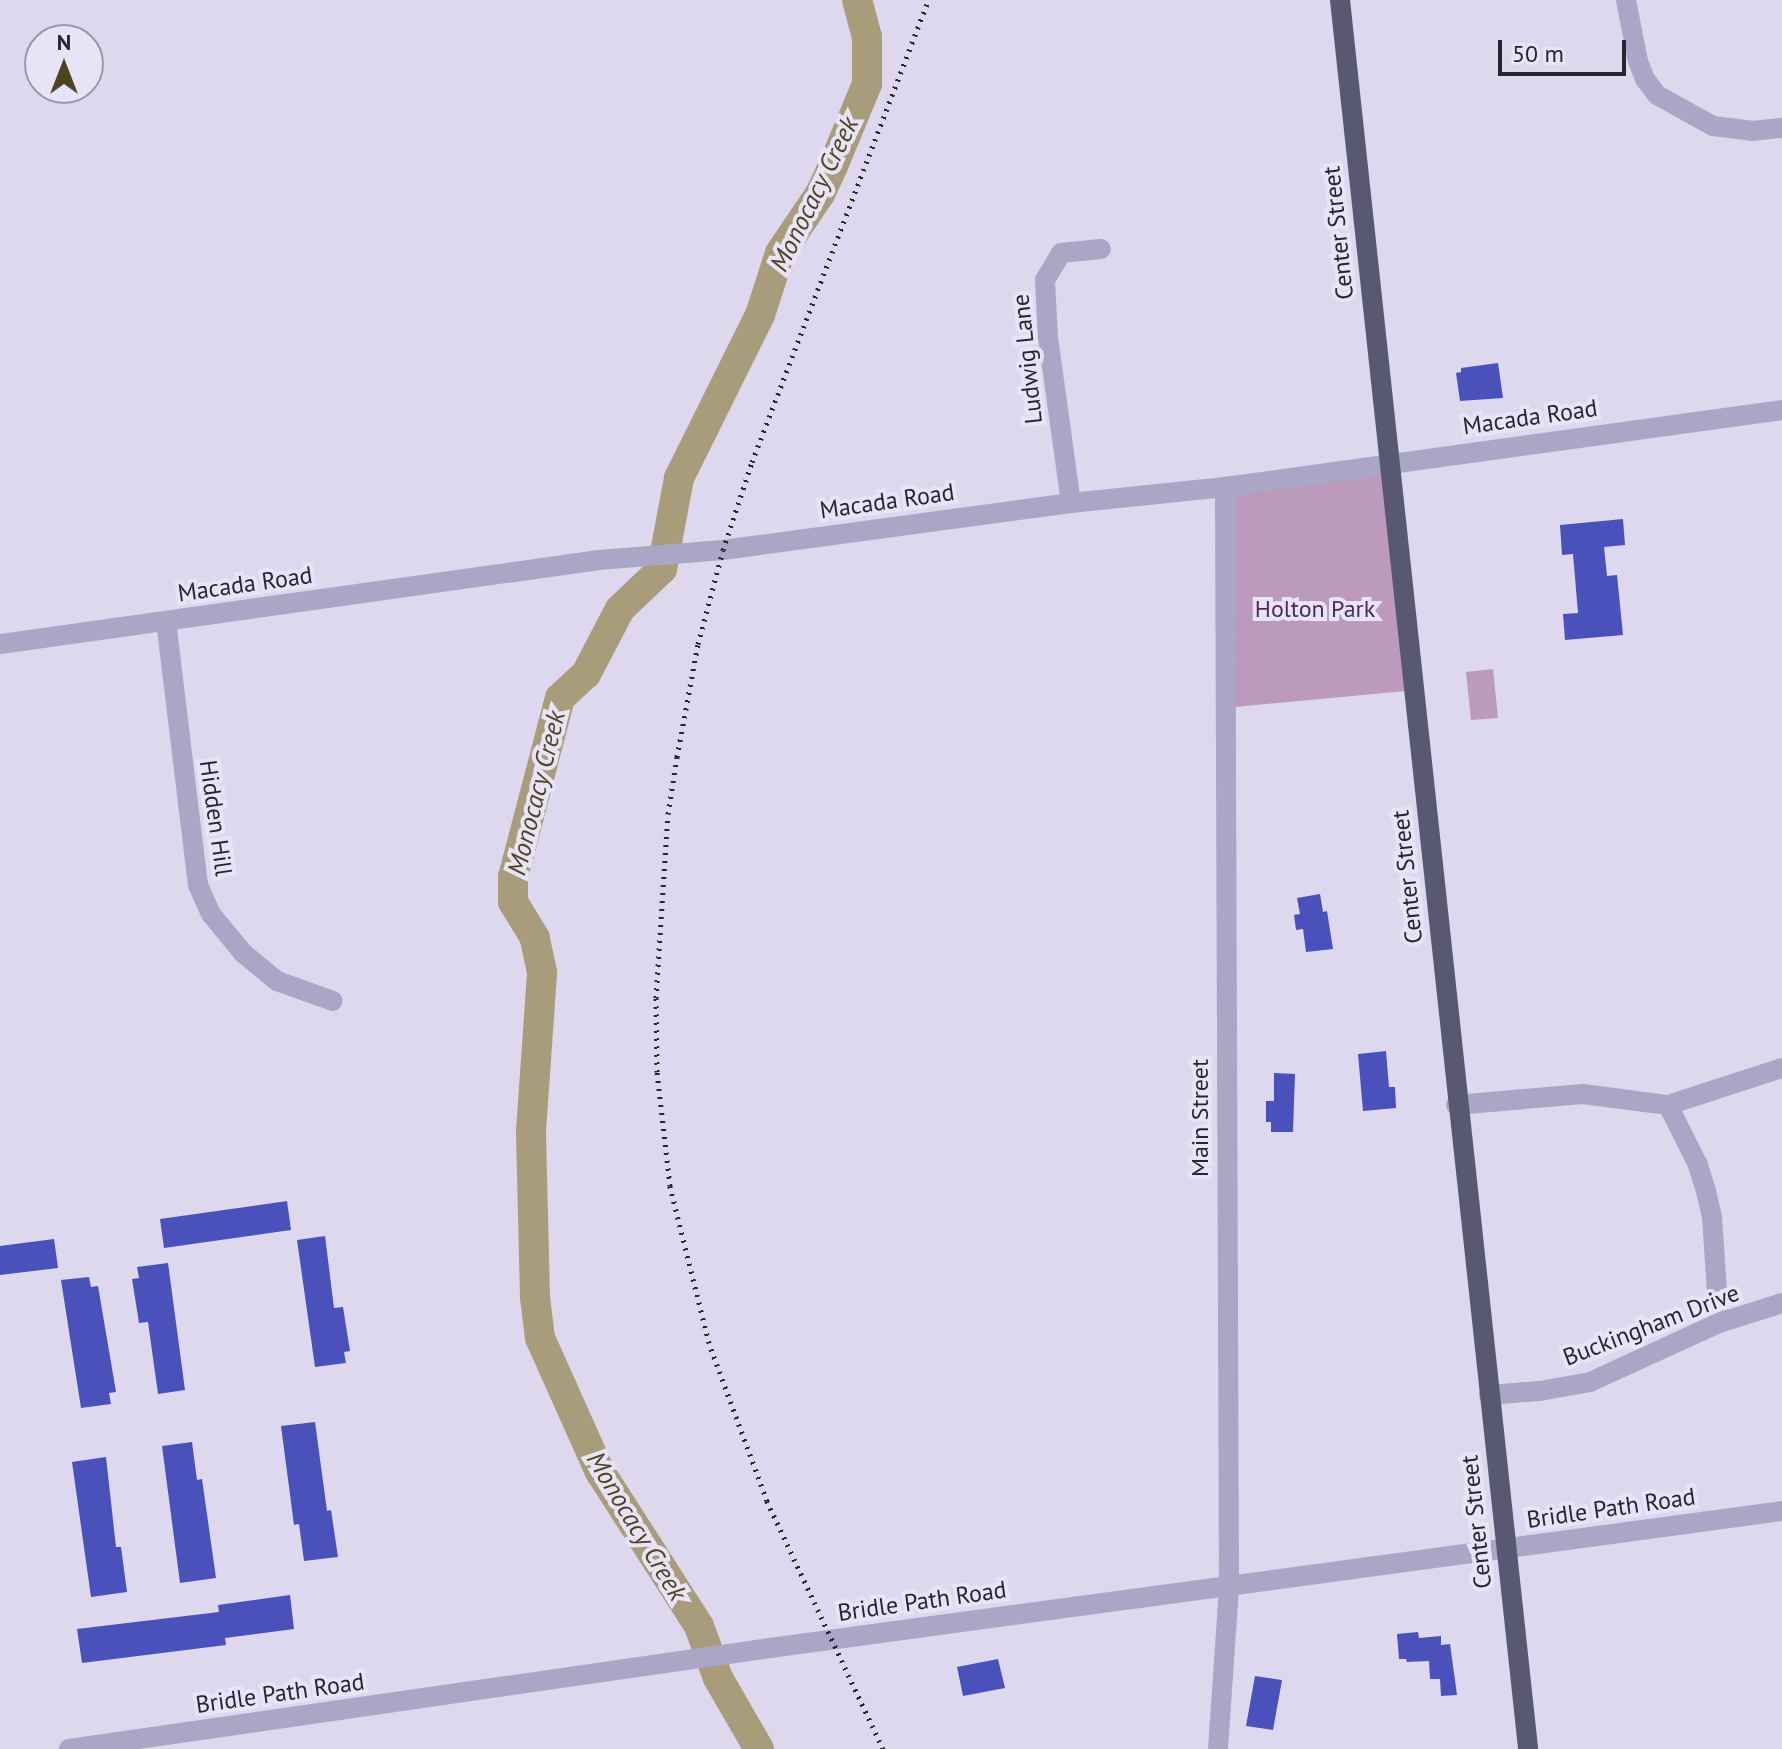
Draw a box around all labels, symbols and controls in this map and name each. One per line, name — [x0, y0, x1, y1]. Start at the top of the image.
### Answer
north arrow — [24, 24, 104, 104]
scale bar — [1502, 24, 1630, 74]
text: N — [57, 28, 71, 56]
text: 50 m — [1512, 38, 1564, 69]
water label: Monocacy Creek — [763, 111, 865, 277]
street label: Center Street — [1317, 165, 1359, 301]
street label: Ludwig Lane — [1006, 293, 1048, 425]
street label: Macada Road — [1461, 393, 1599, 441]
street label: Macada Road — [818, 477, 956, 525]
street label: Macada Road — [176, 560, 314, 608]
park label: Holton Park — [1255, 595, 1375, 623]
water label: Monocacy Creek — [500, 707, 572, 879]
street label: Hidden Hill — [194, 758, 238, 878]
street label: Center Street — [1386, 809, 1428, 945]
street label: Main Street — [1186, 1059, 1214, 1177]
street label: Buckingham Drive — [1559, 1278, 1743, 1372]
water label: Monocacy Creek — [580, 1446, 694, 1606]
street label: Center Street — [1455, 1454, 1497, 1590]
street label: Bridle Path Road — [1525, 1482, 1697, 1534]
street label: Bridle Path Road — [836, 1575, 1008, 1627]
street label: Bridle Path Road — [194, 1667, 366, 1719]

